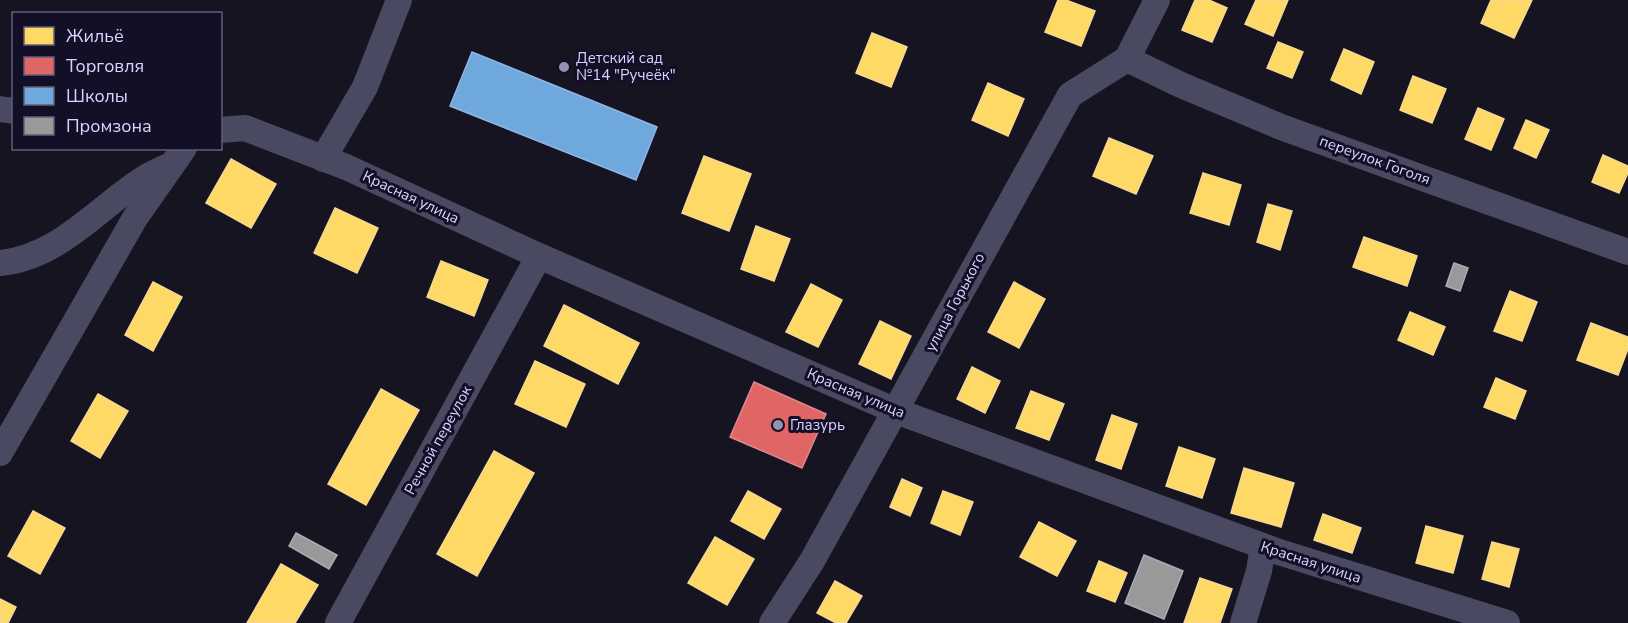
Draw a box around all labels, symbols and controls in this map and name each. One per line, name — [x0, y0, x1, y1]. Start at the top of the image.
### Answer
legend — [12, 12, 222, 150]
text: Жильё — [66, 24, 124, 48]
place label: Детский сад №14 "Ручеёк" — [576, 48, 676, 85]
text: Торговля — [66, 54, 144, 78]
marker: Детский сад №14 "Ручеёк" — [557, 60, 571, 74]
text: Школы — [66, 84, 128, 108]
text: Промзона — [66, 114, 152, 138]
street label: переулок Гоголя — [1317, 131, 1433, 189]
street label: Красная улица — [359, 166, 463, 228]
street label: улица Горького — [921, 249, 989, 355]
street label: Красная улица — [804, 363, 908, 423]
street label: Речной переулок — [400, 382, 476, 498]
place label: Глазурь — [790, 415, 845, 435]
marker: Глазурь — [771, 418, 785, 432]
street label: Красная улица — [1258, 536, 1364, 588]

